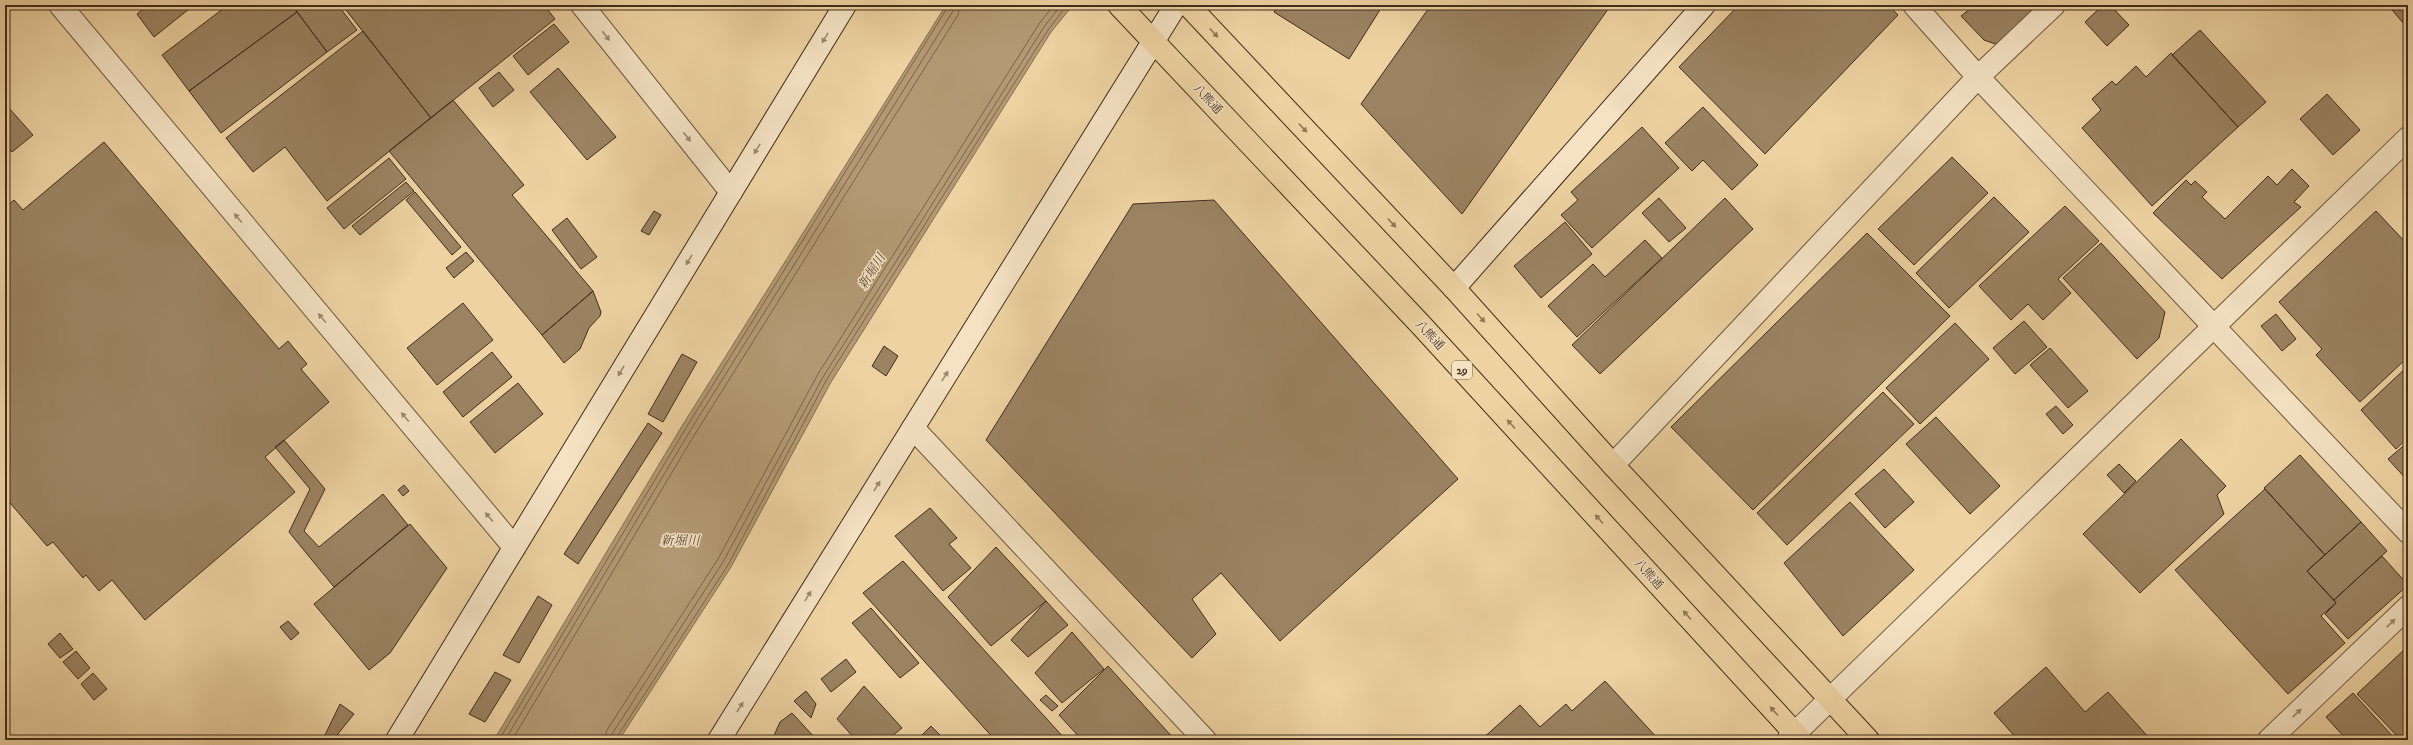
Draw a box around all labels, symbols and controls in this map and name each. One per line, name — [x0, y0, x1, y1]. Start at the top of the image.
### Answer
one-way arrow — [1209, 29, 1218, 38]
one-way arrow — [602, 30, 611, 41]
one-way arrow — [821, 32, 828, 44]
street label: 八熊通 — [1190, 81, 1225, 118]
one-way arrow — [1298, 123, 1308, 133]
one-way arrow — [683, 132, 691, 143]
one-way arrow — [753, 144, 761, 154]
one-way arrow — [234, 213, 243, 223]
one-way arrow — [1387, 218, 1397, 228]
water label: 新堀川 — [855, 249, 890, 292]
one-way arrow — [685, 255, 693, 265]
one-way arrow — [317, 312, 326, 323]
one-way arrow — [1476, 313, 1485, 324]
street label: 八熊通 — [1412, 317, 1447, 354]
road number: 29 — [1452, 361, 1472, 379]
one-way arrow — [618, 365, 625, 377]
one-way arrow — [942, 370, 949, 382]
one-way arrow — [401, 412, 410, 423]
one-way arrow — [1507, 419, 1516, 428]
one-way arrow — [873, 480, 880, 492]
one-way arrow — [484, 511, 493, 522]
one-way arrow — [1595, 515, 1604, 524]
water label: 新堀川 — [660, 533, 701, 549]
street label: 八熊通 — [1631, 556, 1666, 593]
one-way arrow — [805, 590, 812, 602]
one-way arrow — [1682, 610, 1691, 621]
one-way arrow — [2386, 619, 2396, 628]
one-way arrow — [736, 701, 743, 713]
one-way arrow — [1770, 706, 1779, 716]
one-way arrow — [2292, 708, 2302, 718]

